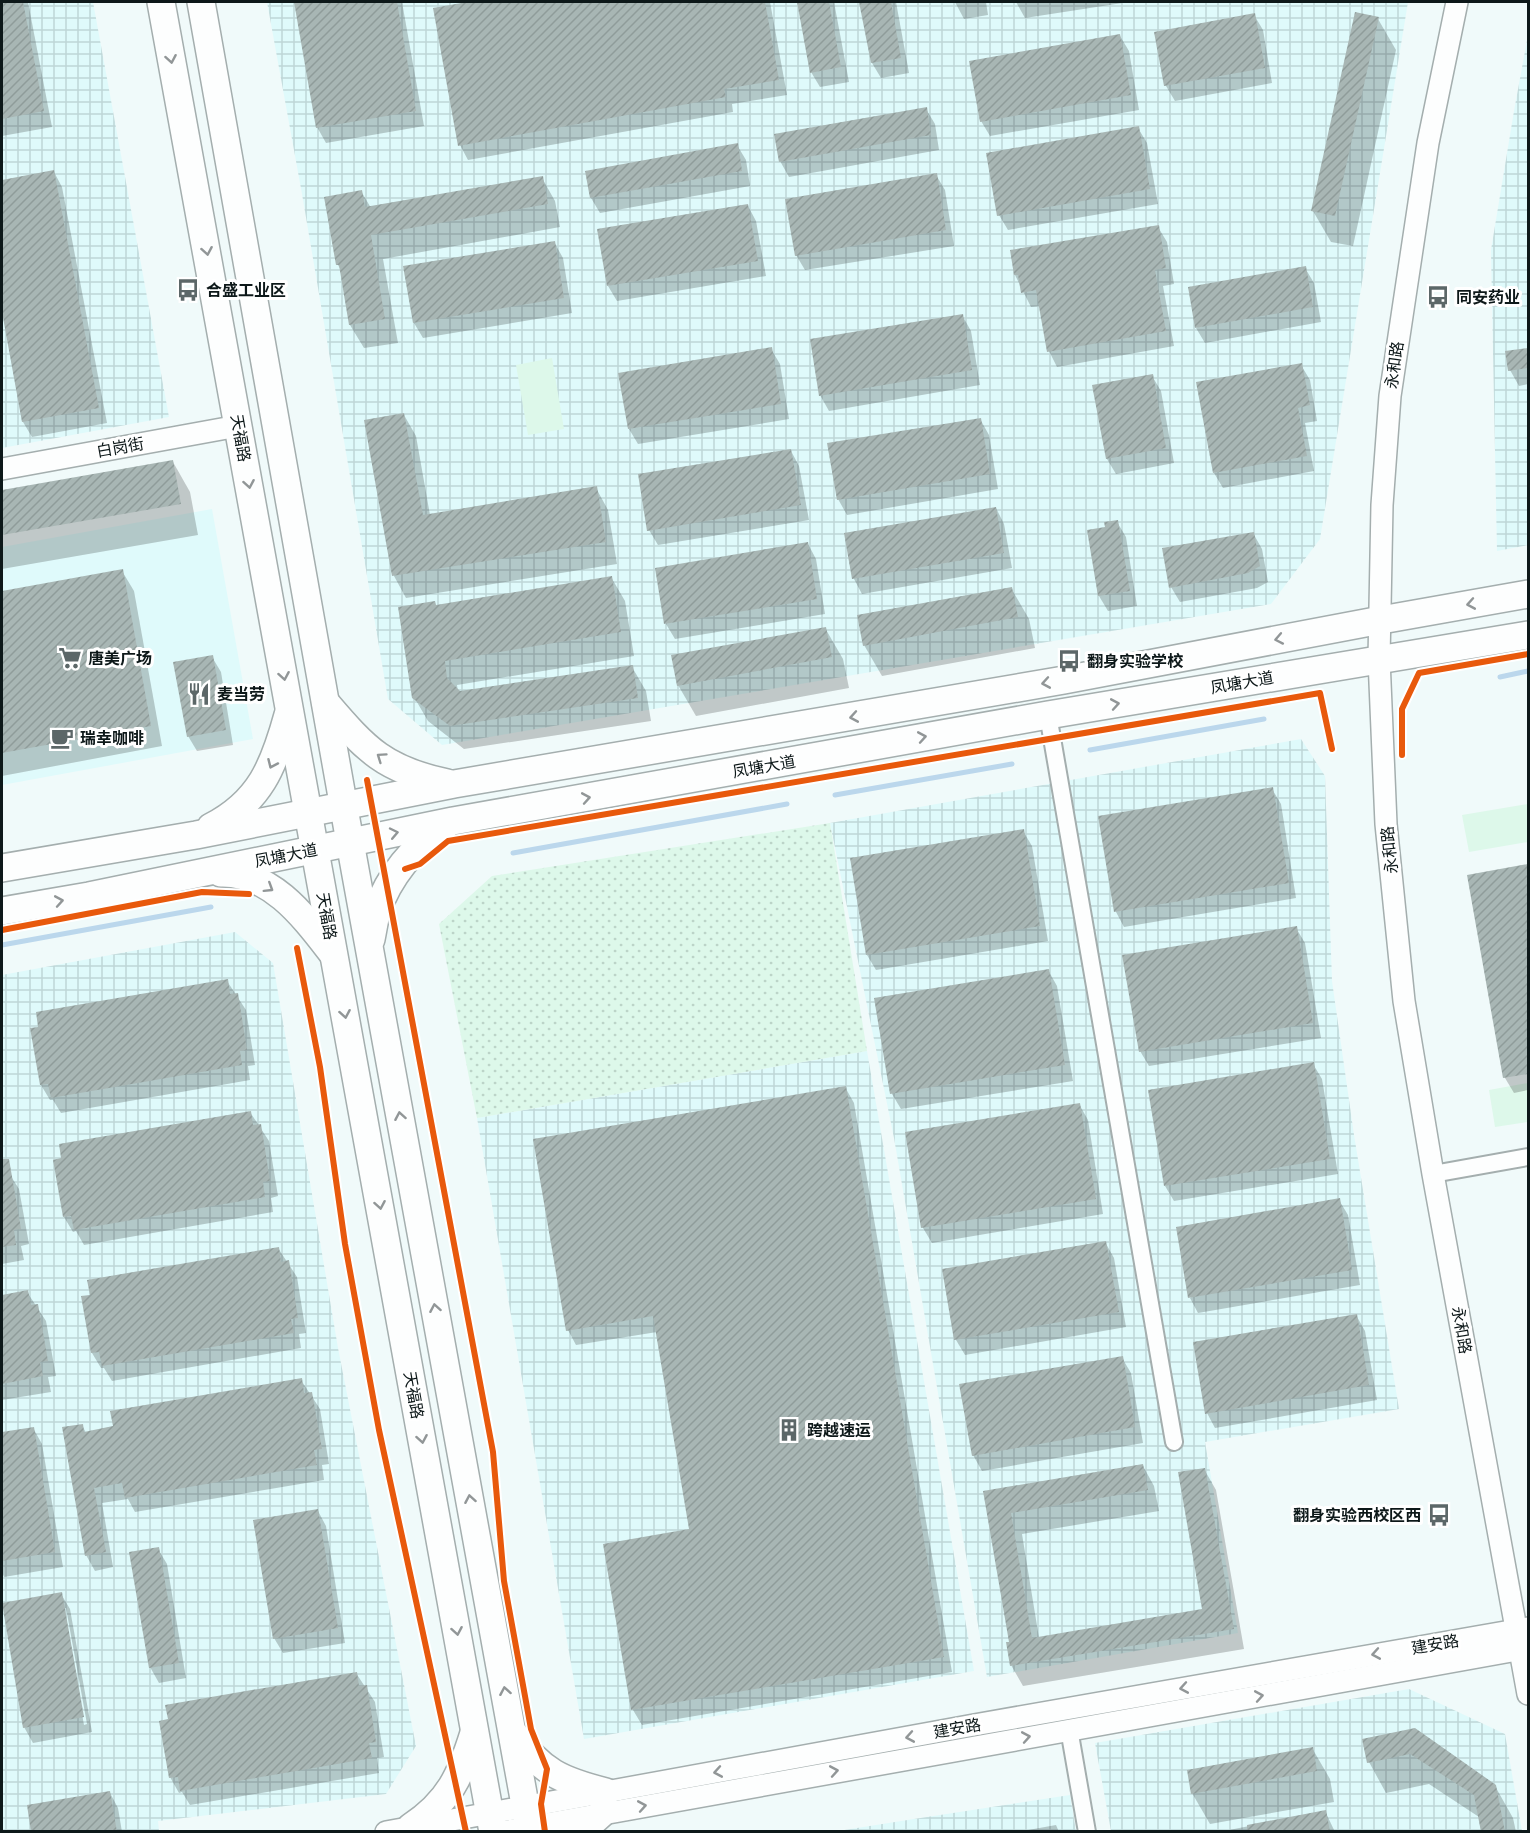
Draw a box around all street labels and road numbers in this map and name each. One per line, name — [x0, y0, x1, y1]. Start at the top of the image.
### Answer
street label: 永和路 — [1381, 340, 1407, 390]
street label: 天福路 — [227, 413, 255, 463]
street label: 白岗街 — [95, 433, 145, 461]
street label: 凤塘大道 — [1209, 667, 1275, 697]
street label: 凤塘大道 — [731, 751, 797, 781]
street label: 永和路 — [1377, 825, 1401, 875]
street label: 凤塘大道 — [253, 839, 319, 871]
street label: 天福路 — [313, 891, 341, 941]
street label: 永和路 — [1448, 1305, 1476, 1355]
street label: 天福路 — [400, 1370, 428, 1420]
street label: 建安路 — [1410, 1630, 1460, 1658]
street label: 建安路 — [932, 1714, 982, 1742]

